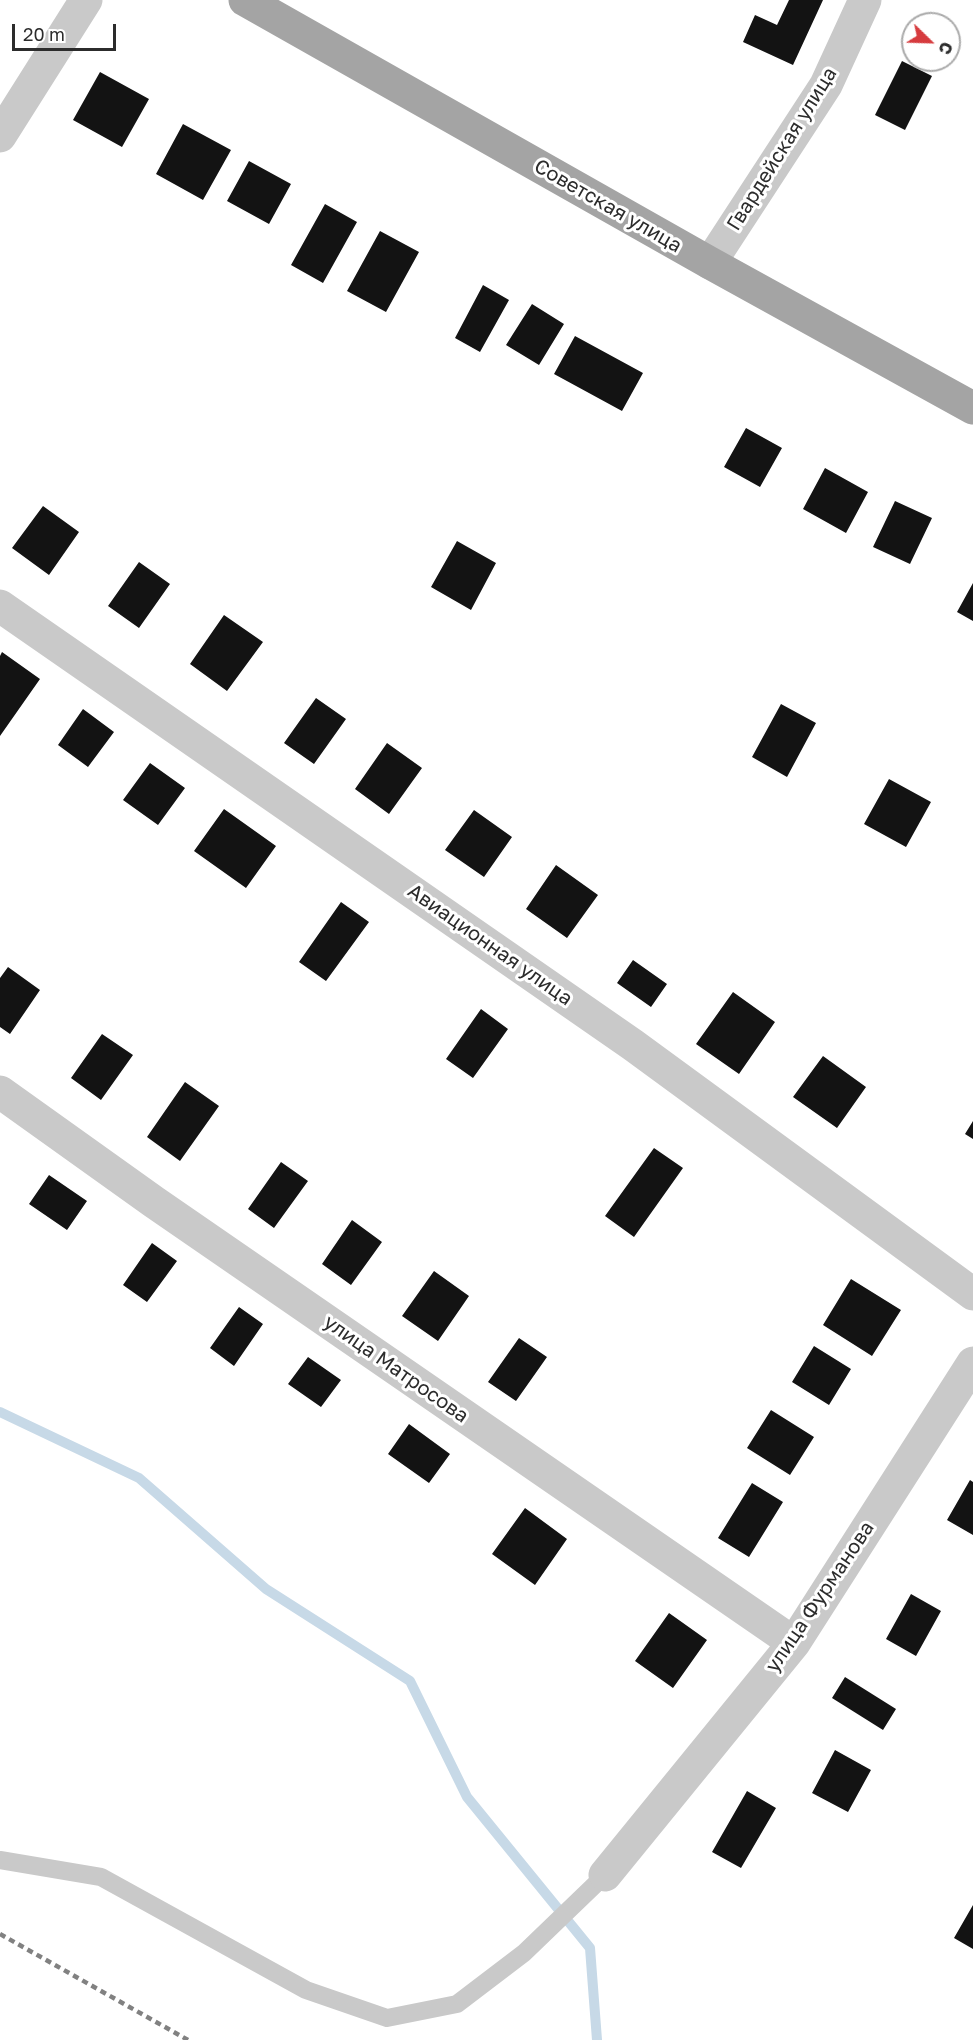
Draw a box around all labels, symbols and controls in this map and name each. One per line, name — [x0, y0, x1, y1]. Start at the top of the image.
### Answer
scale bar — [15, 12, 118, 50]
north arrow — [901, 12, 961, 72]
text: 20 m — [23, 23, 65, 45]
text: С — [934, 39, 957, 57]
street label: Гвардейская улица — [722, 63, 842, 235]
street label: Советская улица — [530, 154, 686, 258]
street label: Авиационная улица — [403, 879, 577, 1011]
street label: улица Матросова — [319, 1310, 473, 1428]
street label: улица Фурманова — [761, 1517, 879, 1677]

